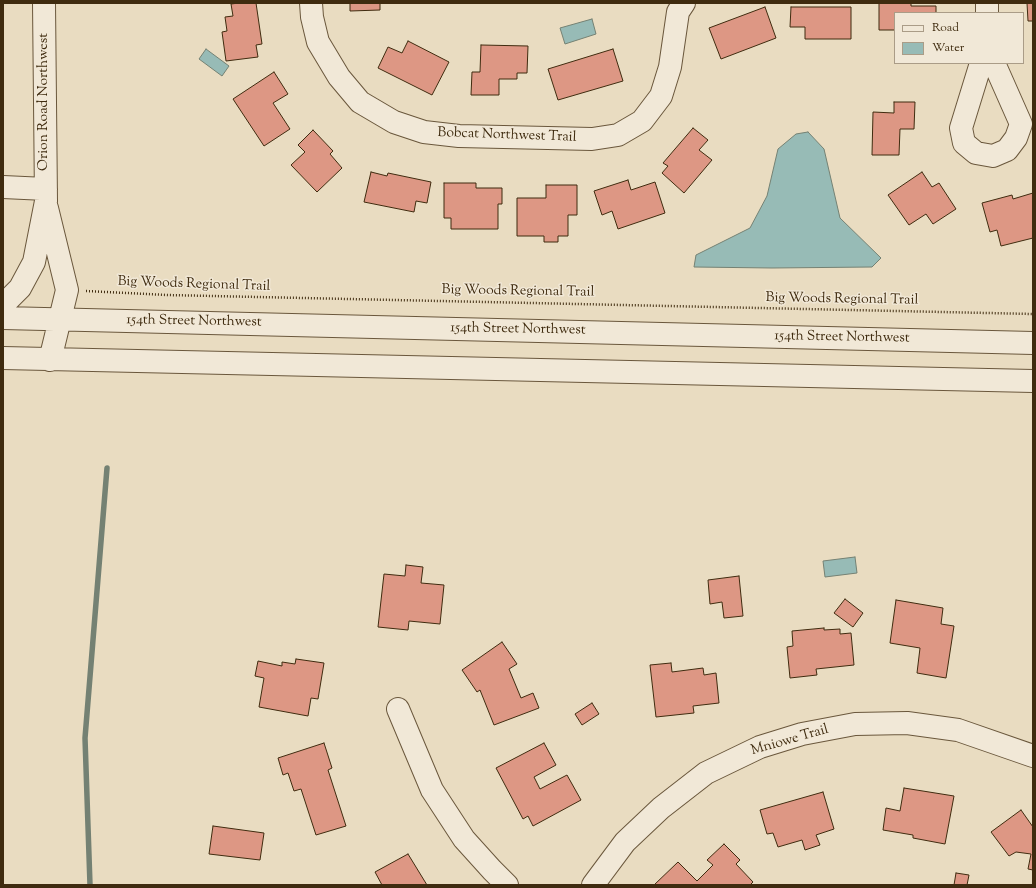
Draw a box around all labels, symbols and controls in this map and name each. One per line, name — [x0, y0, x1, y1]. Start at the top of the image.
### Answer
legend — [894, 12, 1024, 64]
text: Road — [932, 19, 959, 37]
street label: Orion Road Northwest — [37, 33, 53, 171]
text: Water — [932, 39, 964, 57]
street label: Bobcat Northwest Trail — [437, 125, 577, 147]
street label: Big Woods Regional Trail — [117, 274, 271, 296]
street label: Big Woods Regional Trail — [441, 282, 595, 302]
street label: Big Woods Regional Trail — [765, 290, 919, 310]
street label: 154th Street Northwest — [126, 312, 262, 332]
street label: 154th Street Northwest — [450, 320, 586, 340]
street label: 154th Street Northwest — [774, 328, 910, 348]
street label: Mniowe Trail — [749, 722, 831, 760]

